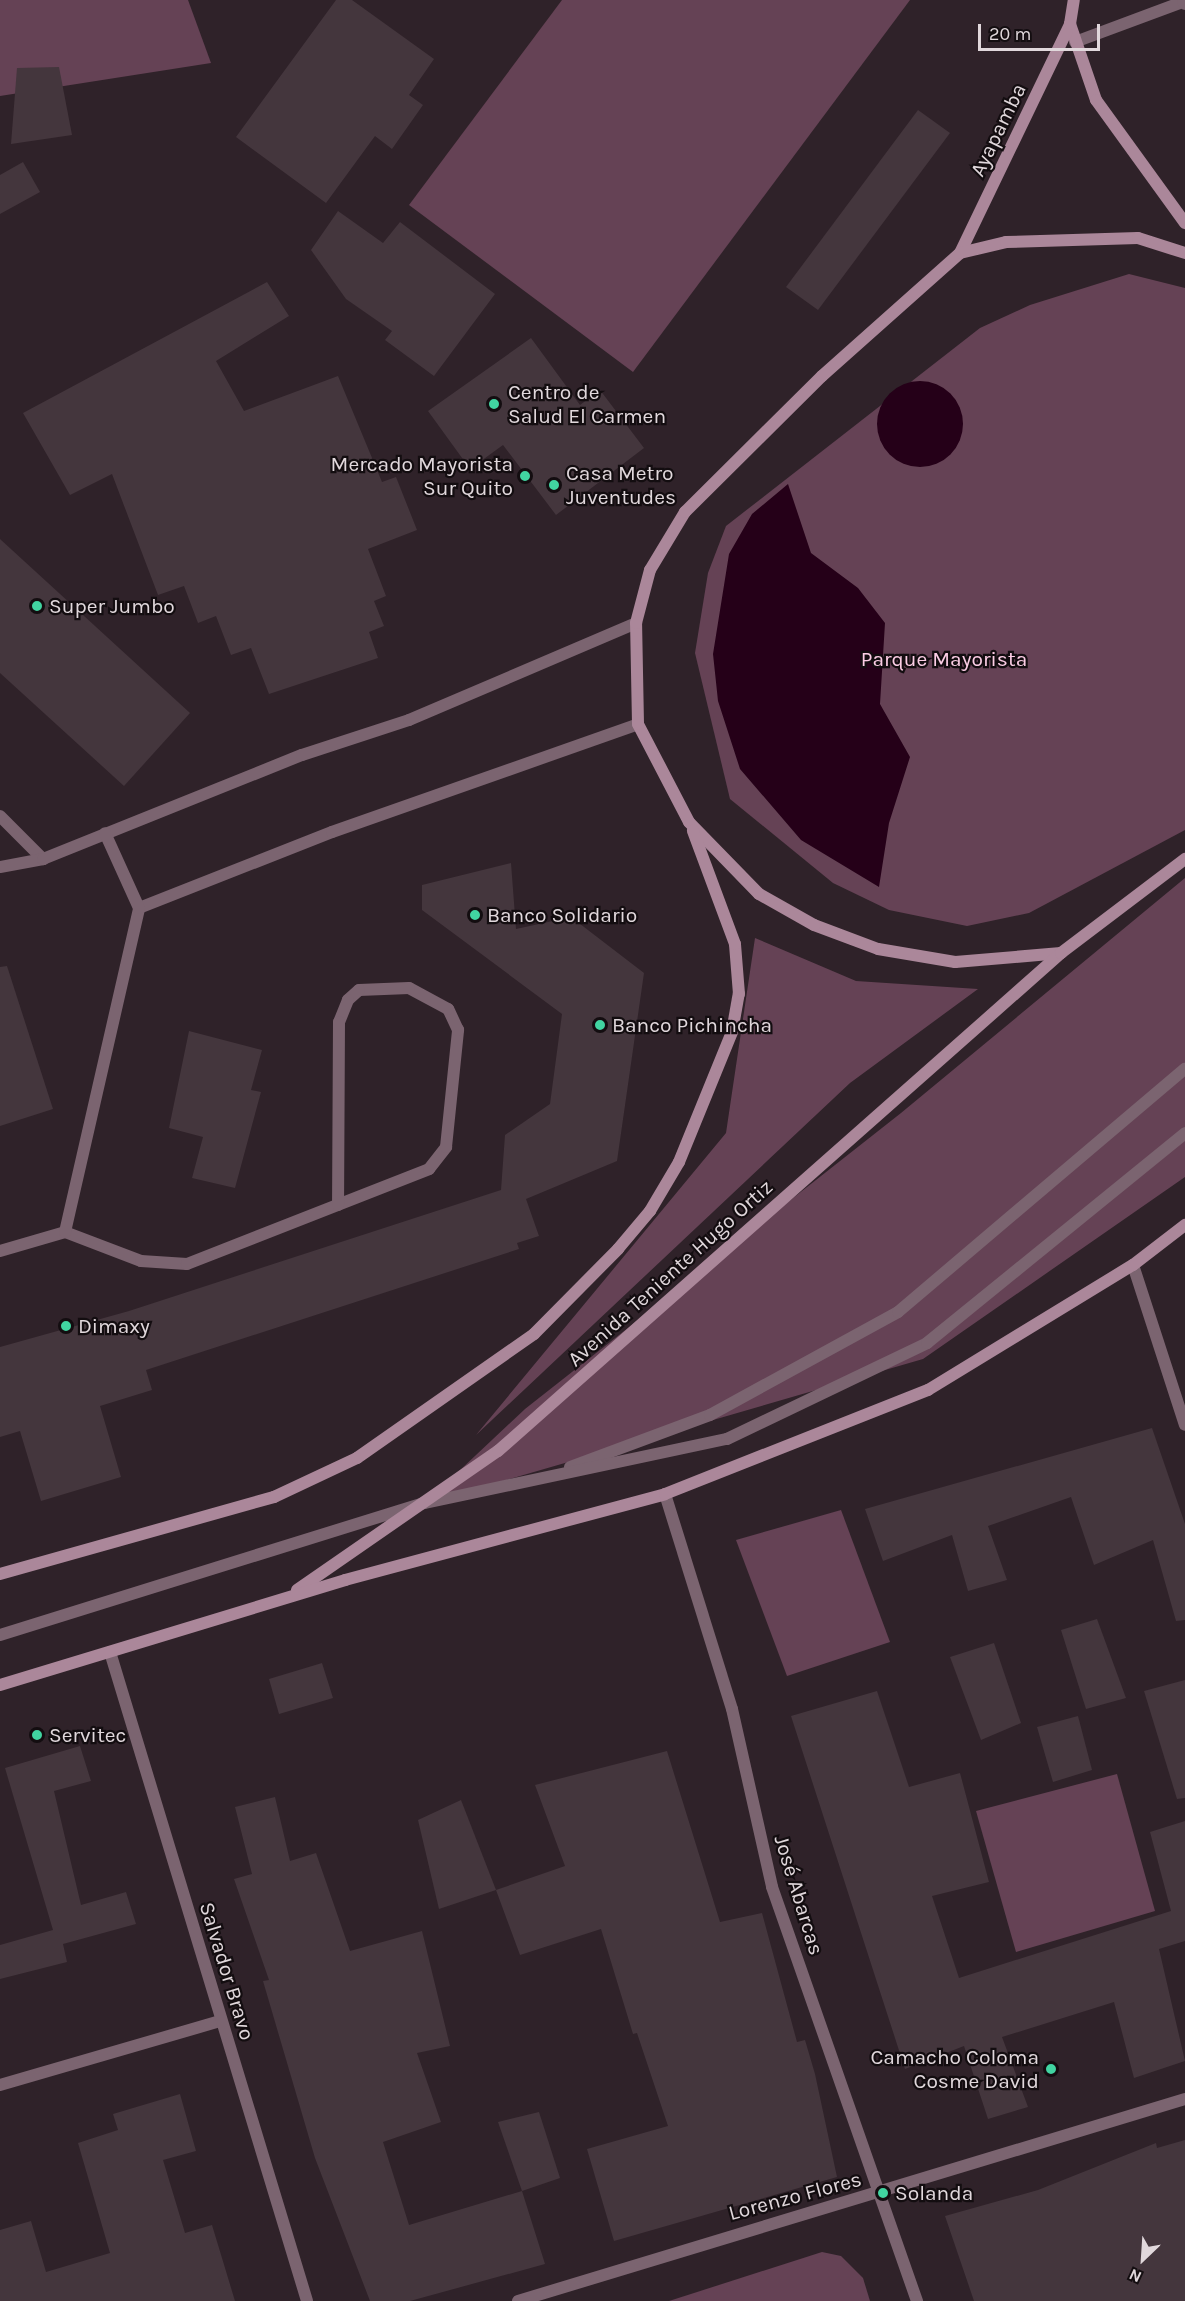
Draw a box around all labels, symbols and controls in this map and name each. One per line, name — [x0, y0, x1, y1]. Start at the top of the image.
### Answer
scale bar — [981, 12, 1102, 50]
text: 20 m — [989, 23, 1031, 45]
street label: Ayapamba — [965, 79, 1031, 181]
place label: Centro de Salud El Carmen — [508, 379, 666, 429]
marker: Centro de Salud El Carmen — [485, 395, 503, 413]
place label: Mercado Mayorista Sur Quito — [331, 451, 513, 501]
place label: Casa Metro Juventudes — [566, 460, 676, 510]
marker: Mercado Mayorista Sur Quito — [518, 469, 532, 483]
marker: Casa Metro Juventudes — [547, 478, 561, 492]
place label: Super Jumbo — [49, 593, 175, 619]
marker: Super Jumbo — [30, 599, 44, 613]
park label: Parque Mayorista — [861, 646, 1027, 672]
place label: Banco Solidario — [487, 902, 637, 928]
marker: Banco Solidario — [468, 908, 482, 922]
place label: Banco Pichincha — [612, 1012, 772, 1038]
marker: Banco Pichincha — [593, 1018, 607, 1032]
street label: Avenida Teniente Hugo Ortiz — [562, 1174, 778, 1372]
place label: Dimaxy — [78, 1313, 150, 1339]
marker: Dimaxy — [59, 1319, 73, 1333]
place label: Servitec — [49, 1722, 126, 1748]
marker: Servitec — [30, 1728, 44, 1742]
street label: José Abarcas — [769, 1832, 829, 1958]
street label: Salvador Bravo — [194, 1899, 260, 2043]
place label: Camacho Coloma Cosme David — [870, 2044, 1039, 2094]
marker: Camacho Coloma Cosme David — [1044, 2062, 1058, 2076]
street label: Lorenzo Flores — [726, 2166, 864, 2226]
place label: Solanda — [895, 2180, 973, 2206]
marker: Solanda — [876, 2186, 890, 2200]
north arrow — [1113, 2229, 1173, 2289]
text: N — [1126, 2265, 1144, 2287]

